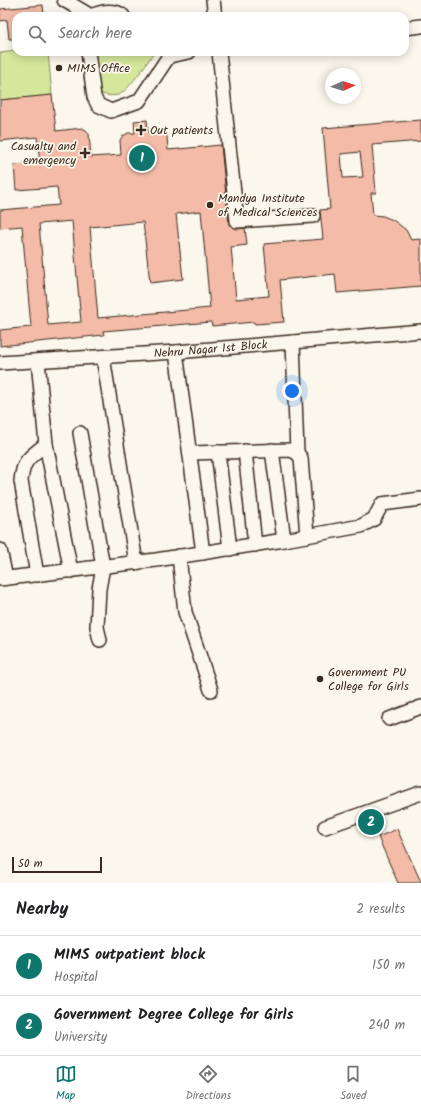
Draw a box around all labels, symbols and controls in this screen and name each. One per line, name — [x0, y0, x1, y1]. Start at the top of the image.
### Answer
search box — [12, 12, 409, 56]
text: Search here — [58, 22, 132, 46]
icon: search — [26, 23, 48, 45]
place label: MIMS Office — [67, 59, 130, 78]
marker: MIMS Office — [54, 63, 64, 73]
north arrow — [325, 68, 361, 104]
place label: Out patients — [150, 121, 213, 140]
marker: Out patients — [135, 124, 147, 136]
place label: Casualty and emergency — [11, 137, 77, 170]
pin: 1 — [129, 143, 155, 173]
marker: Casualty and emergency — [79, 147, 91, 159]
place label: Mandya Institute of Medical Sciences — [218, 189, 317, 222]
marker: Mandya Institute of Medical Sciences — [205, 200, 215, 210]
street label: Nehru Nagar 1st Block — [153, 335, 268, 363]
your location — [282, 381, 302, 401]
place label: Government PU College for Girls — [328, 663, 409, 696]
marker: Government PU College for Girls — [315, 674, 325, 684]
pin: 2 — [358, 807, 384, 837]
scale bar — [12, 855, 102, 874]
text: 50 m — [18, 855, 43, 873]
text: Nearby — [16, 896, 68, 923]
text: 2 results — [357, 899, 405, 920]
text: MIMS outpatient block — [54, 943, 205, 967]
text: 1 — [27, 955, 31, 976]
text: 150 m — [372, 955, 405, 976]
text: Hospital — [54, 967, 98, 988]
text: Government Degree College for Girls — [54, 1003, 294, 1027]
text: 2 — [25, 1015, 33, 1036]
text: 240 m — [368, 1015, 405, 1036]
text: University — [54, 1027, 107, 1048]
tab: Map — [55, 1063, 77, 1105]
tab: Directions — [186, 1063, 231, 1105]
tab: Saved — [340, 1063, 366, 1105]

